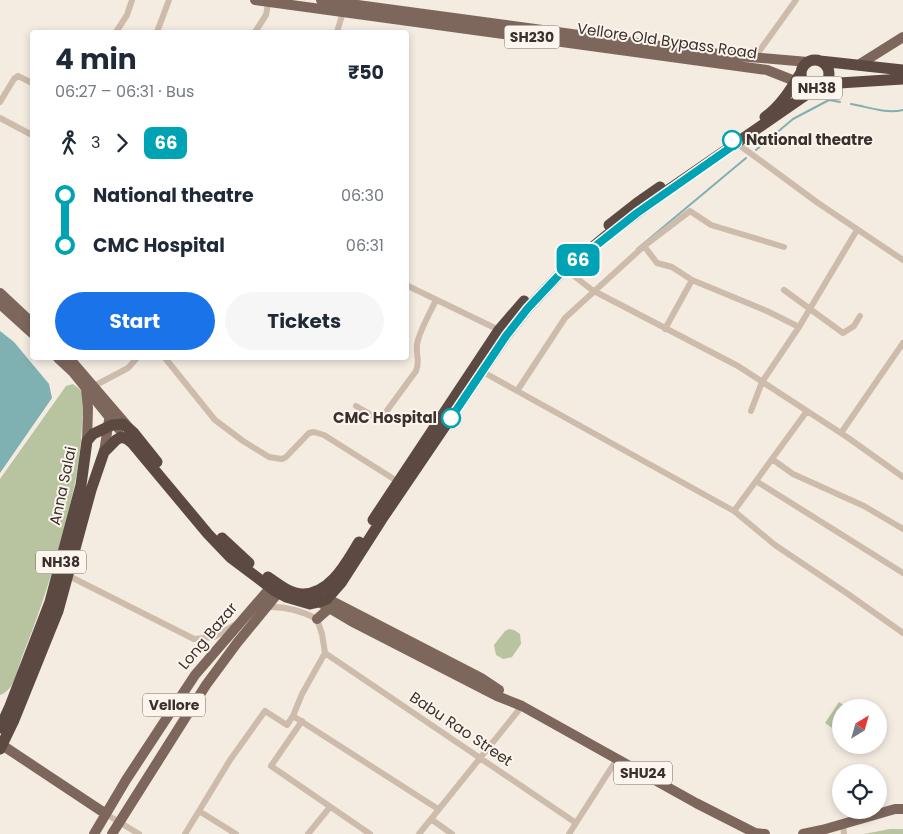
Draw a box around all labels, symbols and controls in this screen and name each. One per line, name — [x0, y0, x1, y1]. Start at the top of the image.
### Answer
street label: Vellore Old Bypass Road — [576, 17, 758, 64]
road number: SH230 — [504, 26, 560, 48]
text: 4 min — [55, 40, 137, 79]
text: ₹50 — [348, 59, 384, 86]
road number: NH38 — [792, 76, 842, 100]
text: 06:27 – 06:31 · Bus — [55, 80, 194, 103]
icon: walk — [55, 129, 83, 157]
icon: forward — [108, 129, 136, 157]
place label: National theatre — [746, 129, 873, 150]
text: 66 — [154, 130, 177, 155]
marker: National theatre — [722, 130, 742, 150]
text: 3 — [91, 131, 100, 154]
text: National theatre — [93, 182, 254, 209]
text: 06:30 — [341, 184, 384, 207]
text: CMC Hospital — [93, 232, 225, 259]
text: 06:31 — [346, 234, 384, 257]
line badge: 66 — [556, 244, 600, 276]
text: 66 — [567, 247, 589, 272]
button: Start — [55, 292, 215, 350]
button: Tickets — [225, 292, 384, 350]
place label: CMC Hospital — [333, 407, 437, 428]
marker: CMC Hospital — [441, 408, 461, 428]
street label: Anna Salai — [44, 445, 81, 527]
road number: NH38 — [36, 550, 86, 574]
street label: Long Bazar — [173, 597, 242, 674]
street label: Babu Rao Street — [406, 686, 517, 771]
road number: Vellore — [143, 694, 205, 716]
north arrow — [832, 699, 888, 754]
map controls — [832, 699, 887, 819]
road number: SHU24 — [614, 761, 672, 784]
button: locate — [832, 764, 887, 819]

